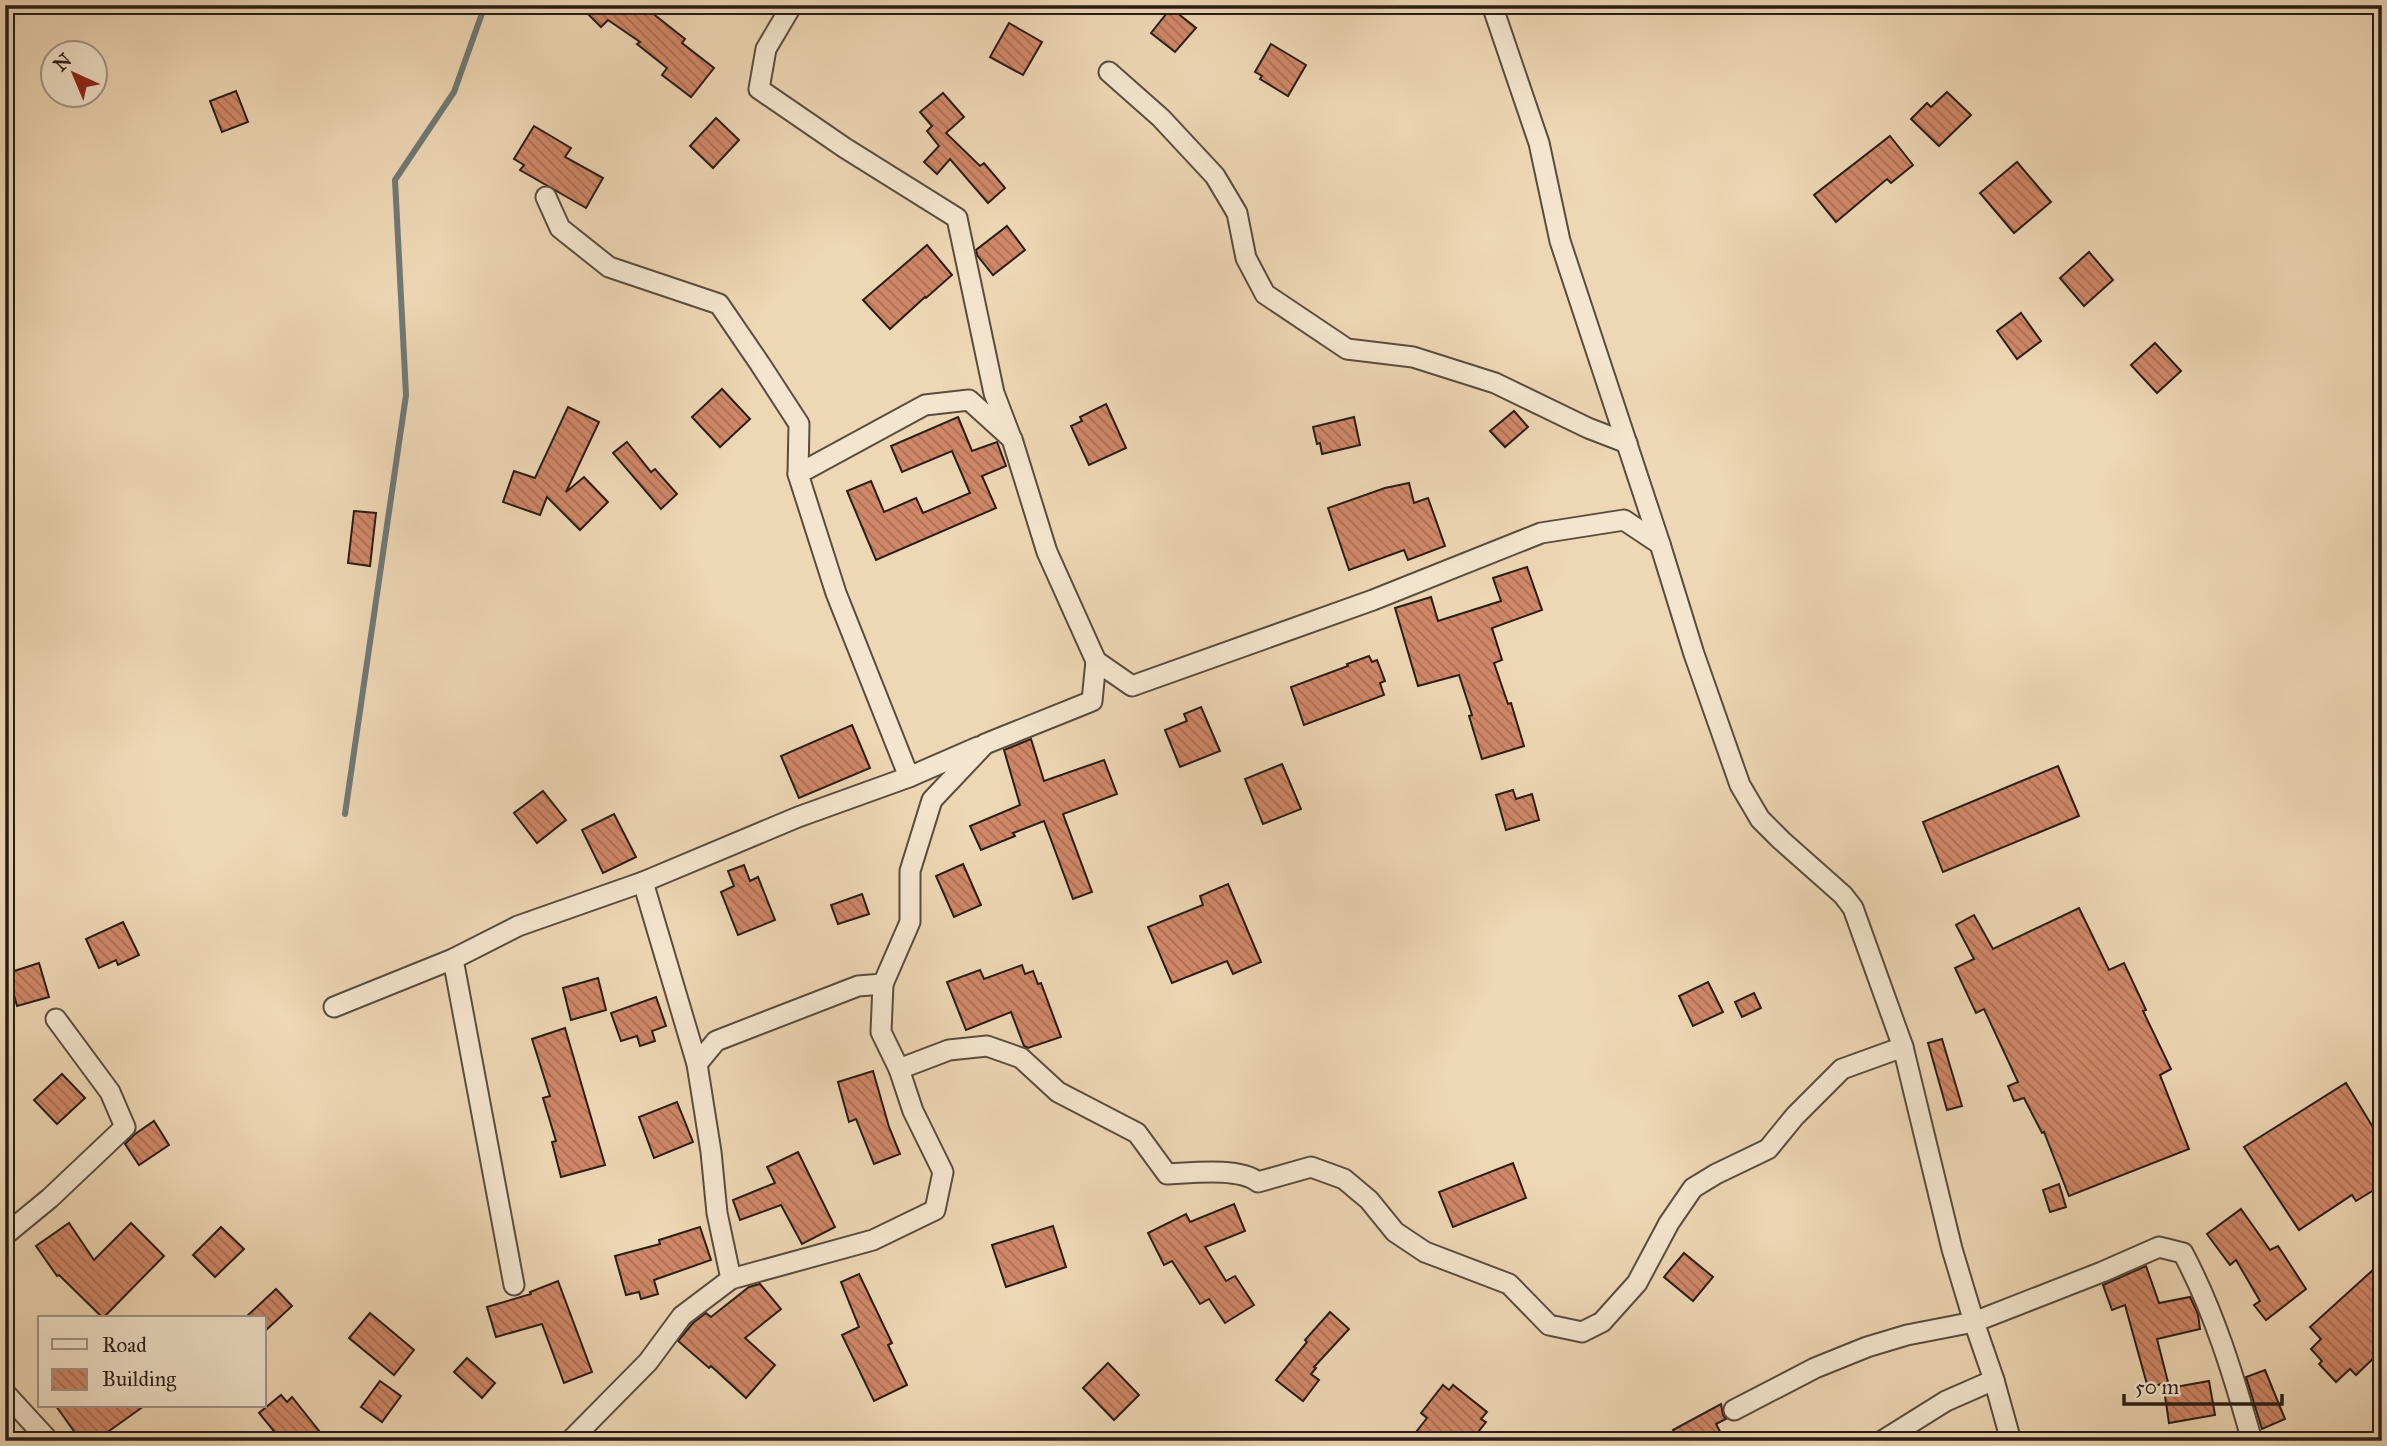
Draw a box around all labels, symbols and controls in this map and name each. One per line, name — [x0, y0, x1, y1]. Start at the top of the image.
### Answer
north arrow — [38, 38, 108, 108]
text: N — [49, 48, 76, 76]
legend — [38, 1316, 266, 1408]
text: Road — [102, 1332, 147, 1358]
scale bar — [2124, 1362, 2282, 1406]
text: Building — [102, 1366, 176, 1392]
text: 50 m — [2135, 1374, 2180, 1400]

